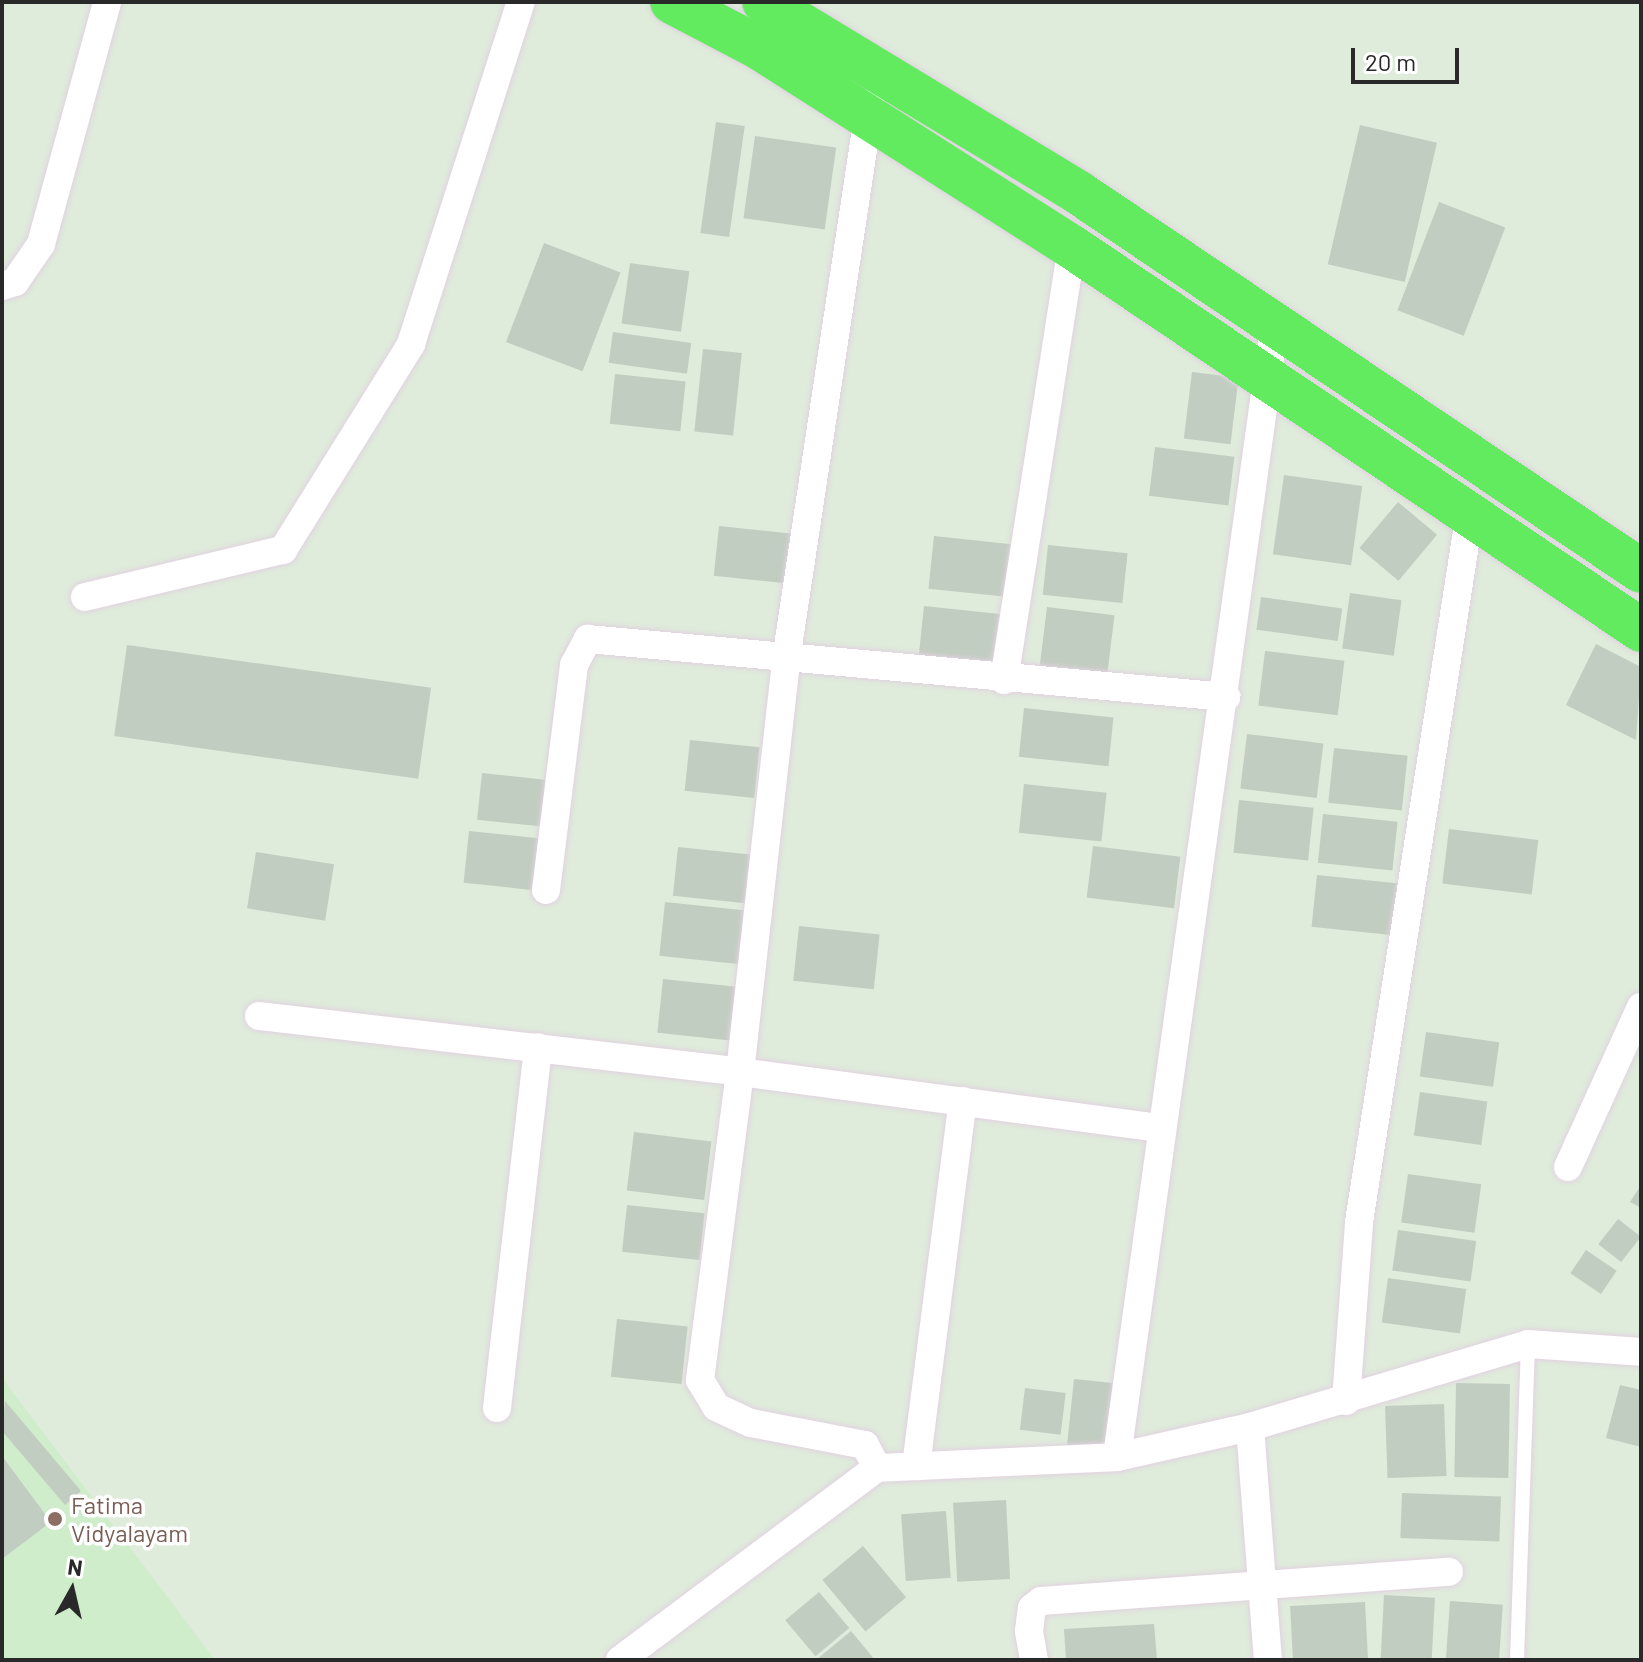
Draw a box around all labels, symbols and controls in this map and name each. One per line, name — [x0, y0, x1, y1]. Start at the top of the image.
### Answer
scale bar — [1355, 32, 1463, 82]
text: 20 m — [1365, 47, 1416, 76]
place label: Fatima Vidyalayam — [71, 1491, 188, 1547]
marker: Fatima Vidyalayam — [46, 1510, 64, 1528]
north arrow — [32, 1550, 112, 1630]
text: N — [66, 1552, 84, 1580]

